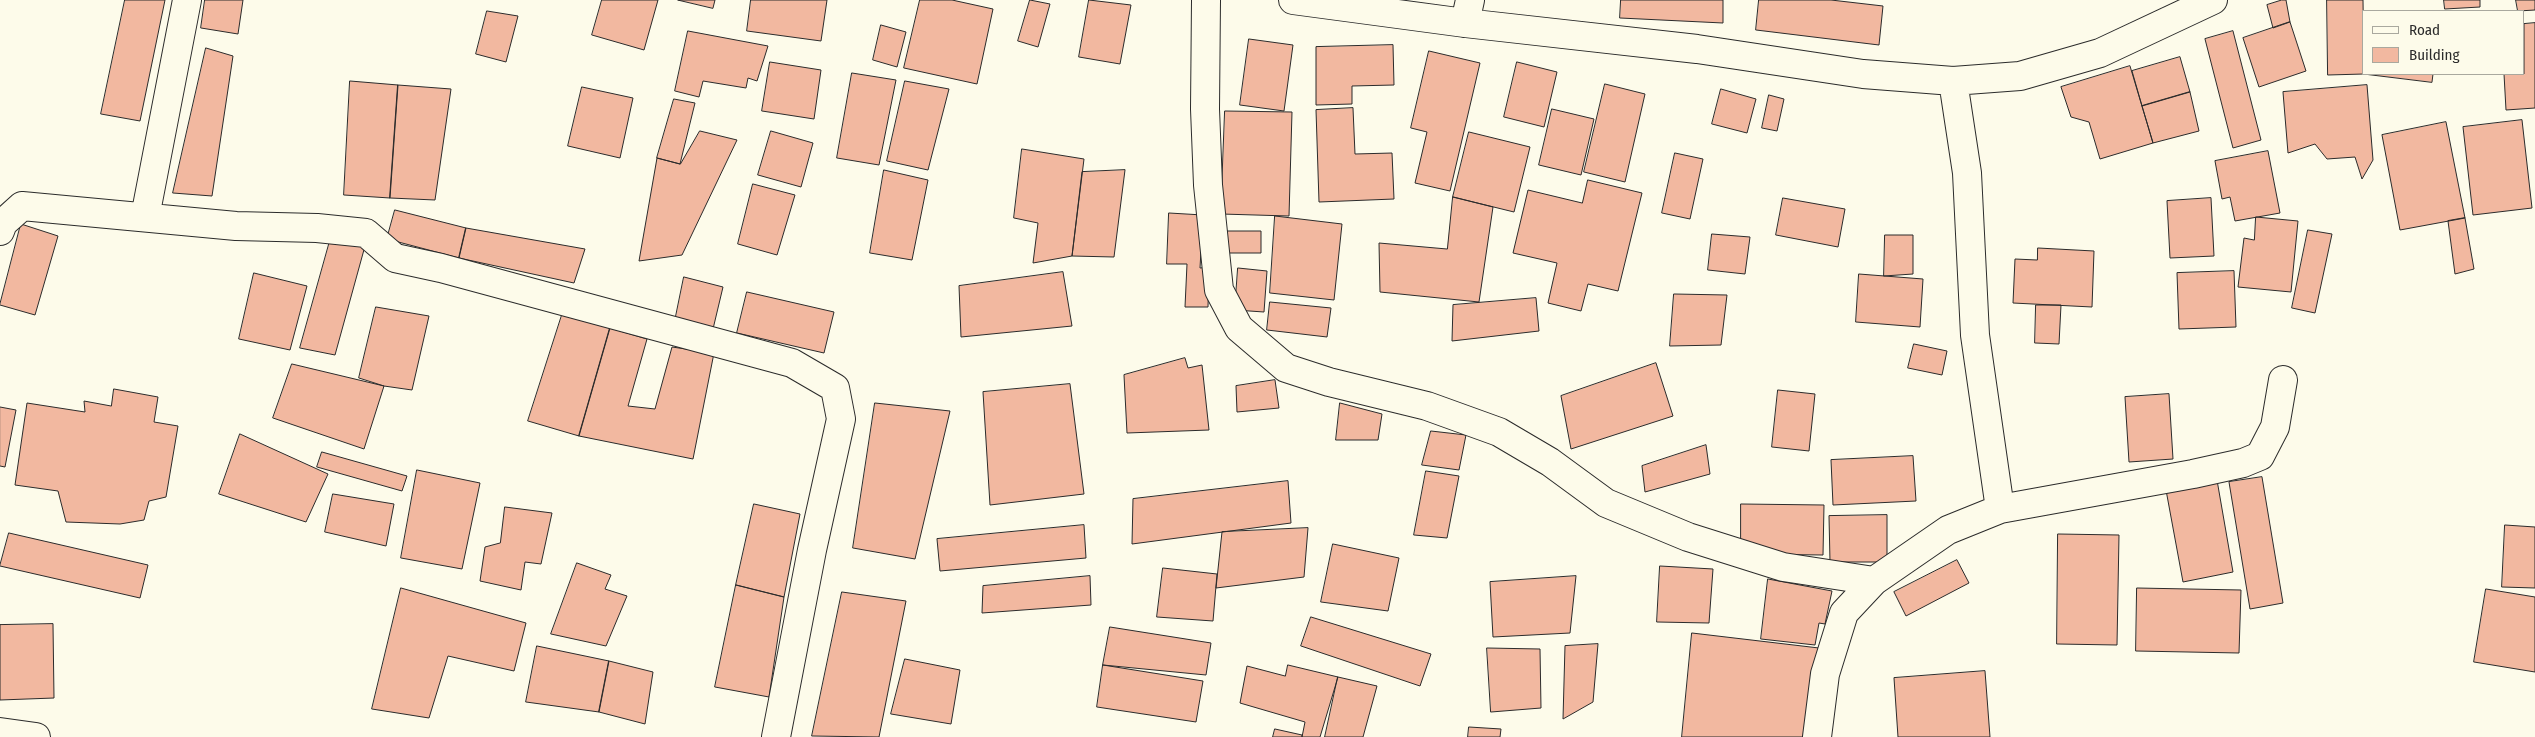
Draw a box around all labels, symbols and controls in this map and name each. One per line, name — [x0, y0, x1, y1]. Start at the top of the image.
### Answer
legend — [2362, 10, 2525, 75]
text: Road — [2409, 21, 2440, 39]
text: Building — [2409, 46, 2460, 64]

